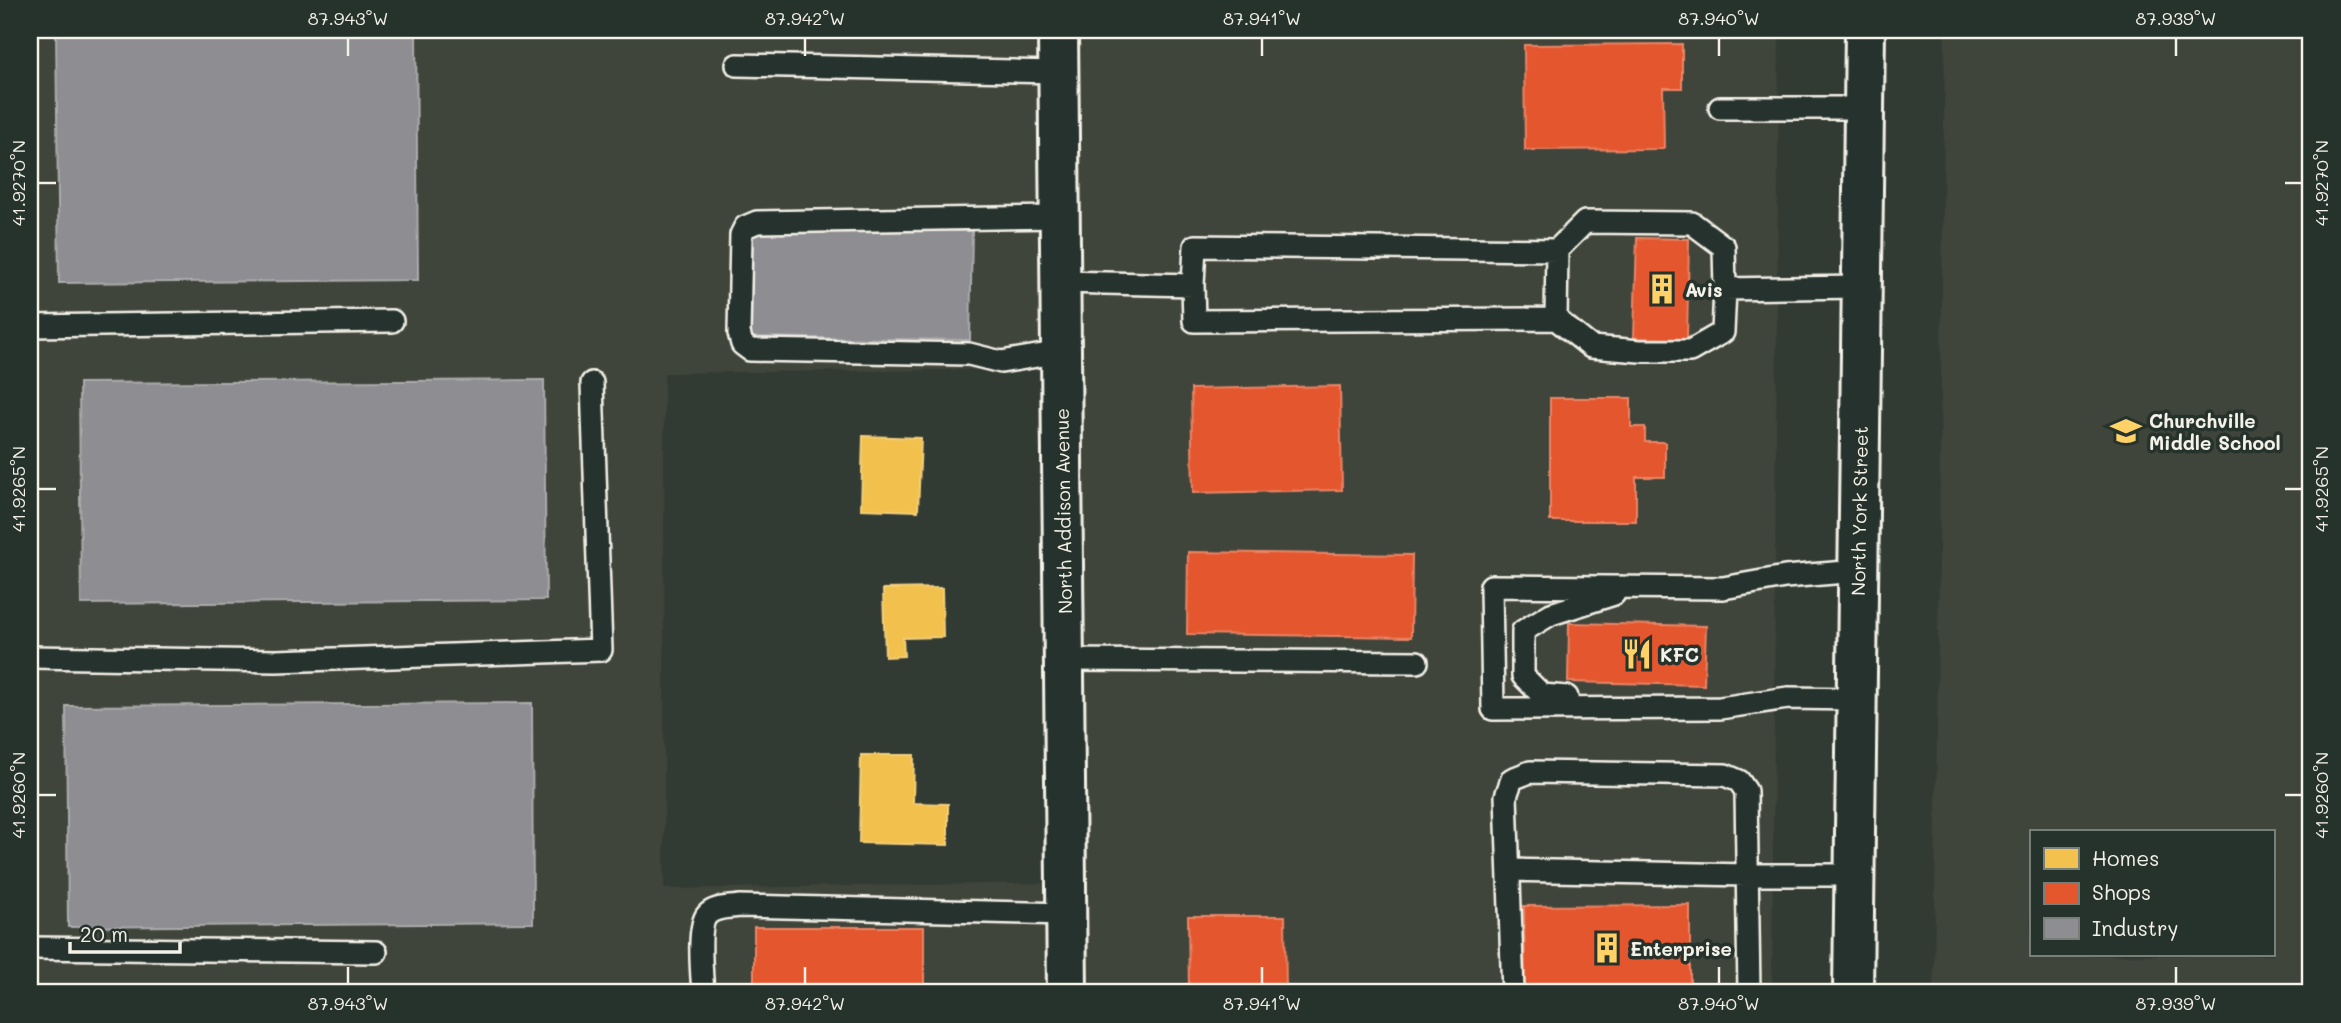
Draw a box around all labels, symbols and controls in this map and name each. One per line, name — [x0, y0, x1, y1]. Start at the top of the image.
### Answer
text: 87.943°W — [308, 6, 388, 30]
text: 87.942°W — [765, 6, 845, 30]
text: 87.941°W — [1223, 6, 1301, 30]
text: 87.940°W — [1678, 6, 1760, 30]
text: 87.939°W — [2136, 6, 2216, 30]
text: 41.9270°N — [6, 140, 30, 226]
text: 41.9270°N — [2309, 140, 2333, 226]
building icon: Avis — [1645, 272, 1679, 306]
place label: Avis — [1685, 277, 1723, 302]
street label: North Addison Avenue — [1049, 408, 1077, 614]
place label: Churchville Middle School — [2149, 408, 2281, 455]
school or university icon: Churchville Middle School — [2109, 414, 2143, 448]
street label: North York Street — [1845, 426, 1873, 596]
text: 41.9265°N — [6, 446, 30, 532]
text: 41.9265°N — [2309, 446, 2333, 532]
restaurant icon: KFC — [1620, 637, 1654, 671]
place label: KFC — [1660, 642, 1699, 667]
text: 41.9260°N — [6, 752, 30, 838]
text: 41.9260°N — [2309, 752, 2333, 838]
legend — [2030, 830, 2274, 956]
text: Homes — [2092, 844, 2159, 871]
text: Shops — [2092, 878, 2151, 905]
scale bar — [70, 911, 180, 955]
text: Industry — [2092, 914, 2179, 941]
text: 20 m — [80, 920, 128, 947]
building icon: Enterprise — [1590, 931, 1624, 965]
place label: Enterprise — [1630, 936, 1732, 961]
text: 87.943°W — [308, 991, 388, 1015]
text: 87.942°W — [765, 991, 845, 1015]
text: 87.941°W — [1223, 991, 1301, 1015]
text: 87.940°W — [1678, 991, 1760, 1015]
text: 87.939°W — [2136, 991, 2216, 1015]

